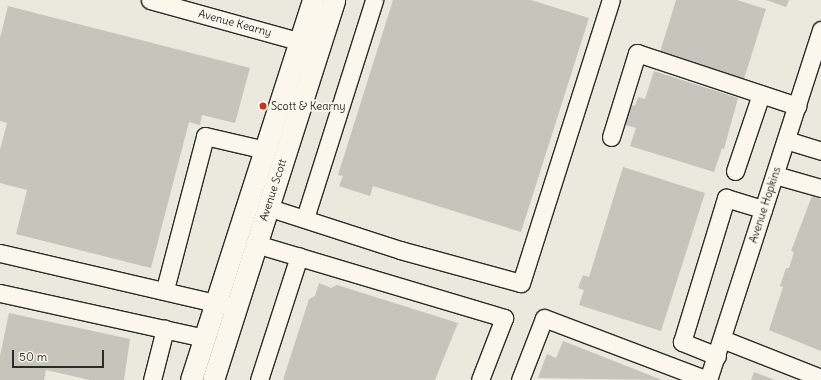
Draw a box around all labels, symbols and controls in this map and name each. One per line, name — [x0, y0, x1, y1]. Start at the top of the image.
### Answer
street label: Avenue Kearny — [197, 7, 273, 39]
place label: Scott & Kearny — [271, 99, 346, 113]
marker: Scott & Kearny — [258, 101, 268, 111]
street label: Avenue Scott — [257, 157, 289, 223]
street label: Avenue Hopkins — [746, 165, 784, 245]
scale bar — [14, 342, 106, 368]
text: 50 m — [19, 349, 47, 364]

